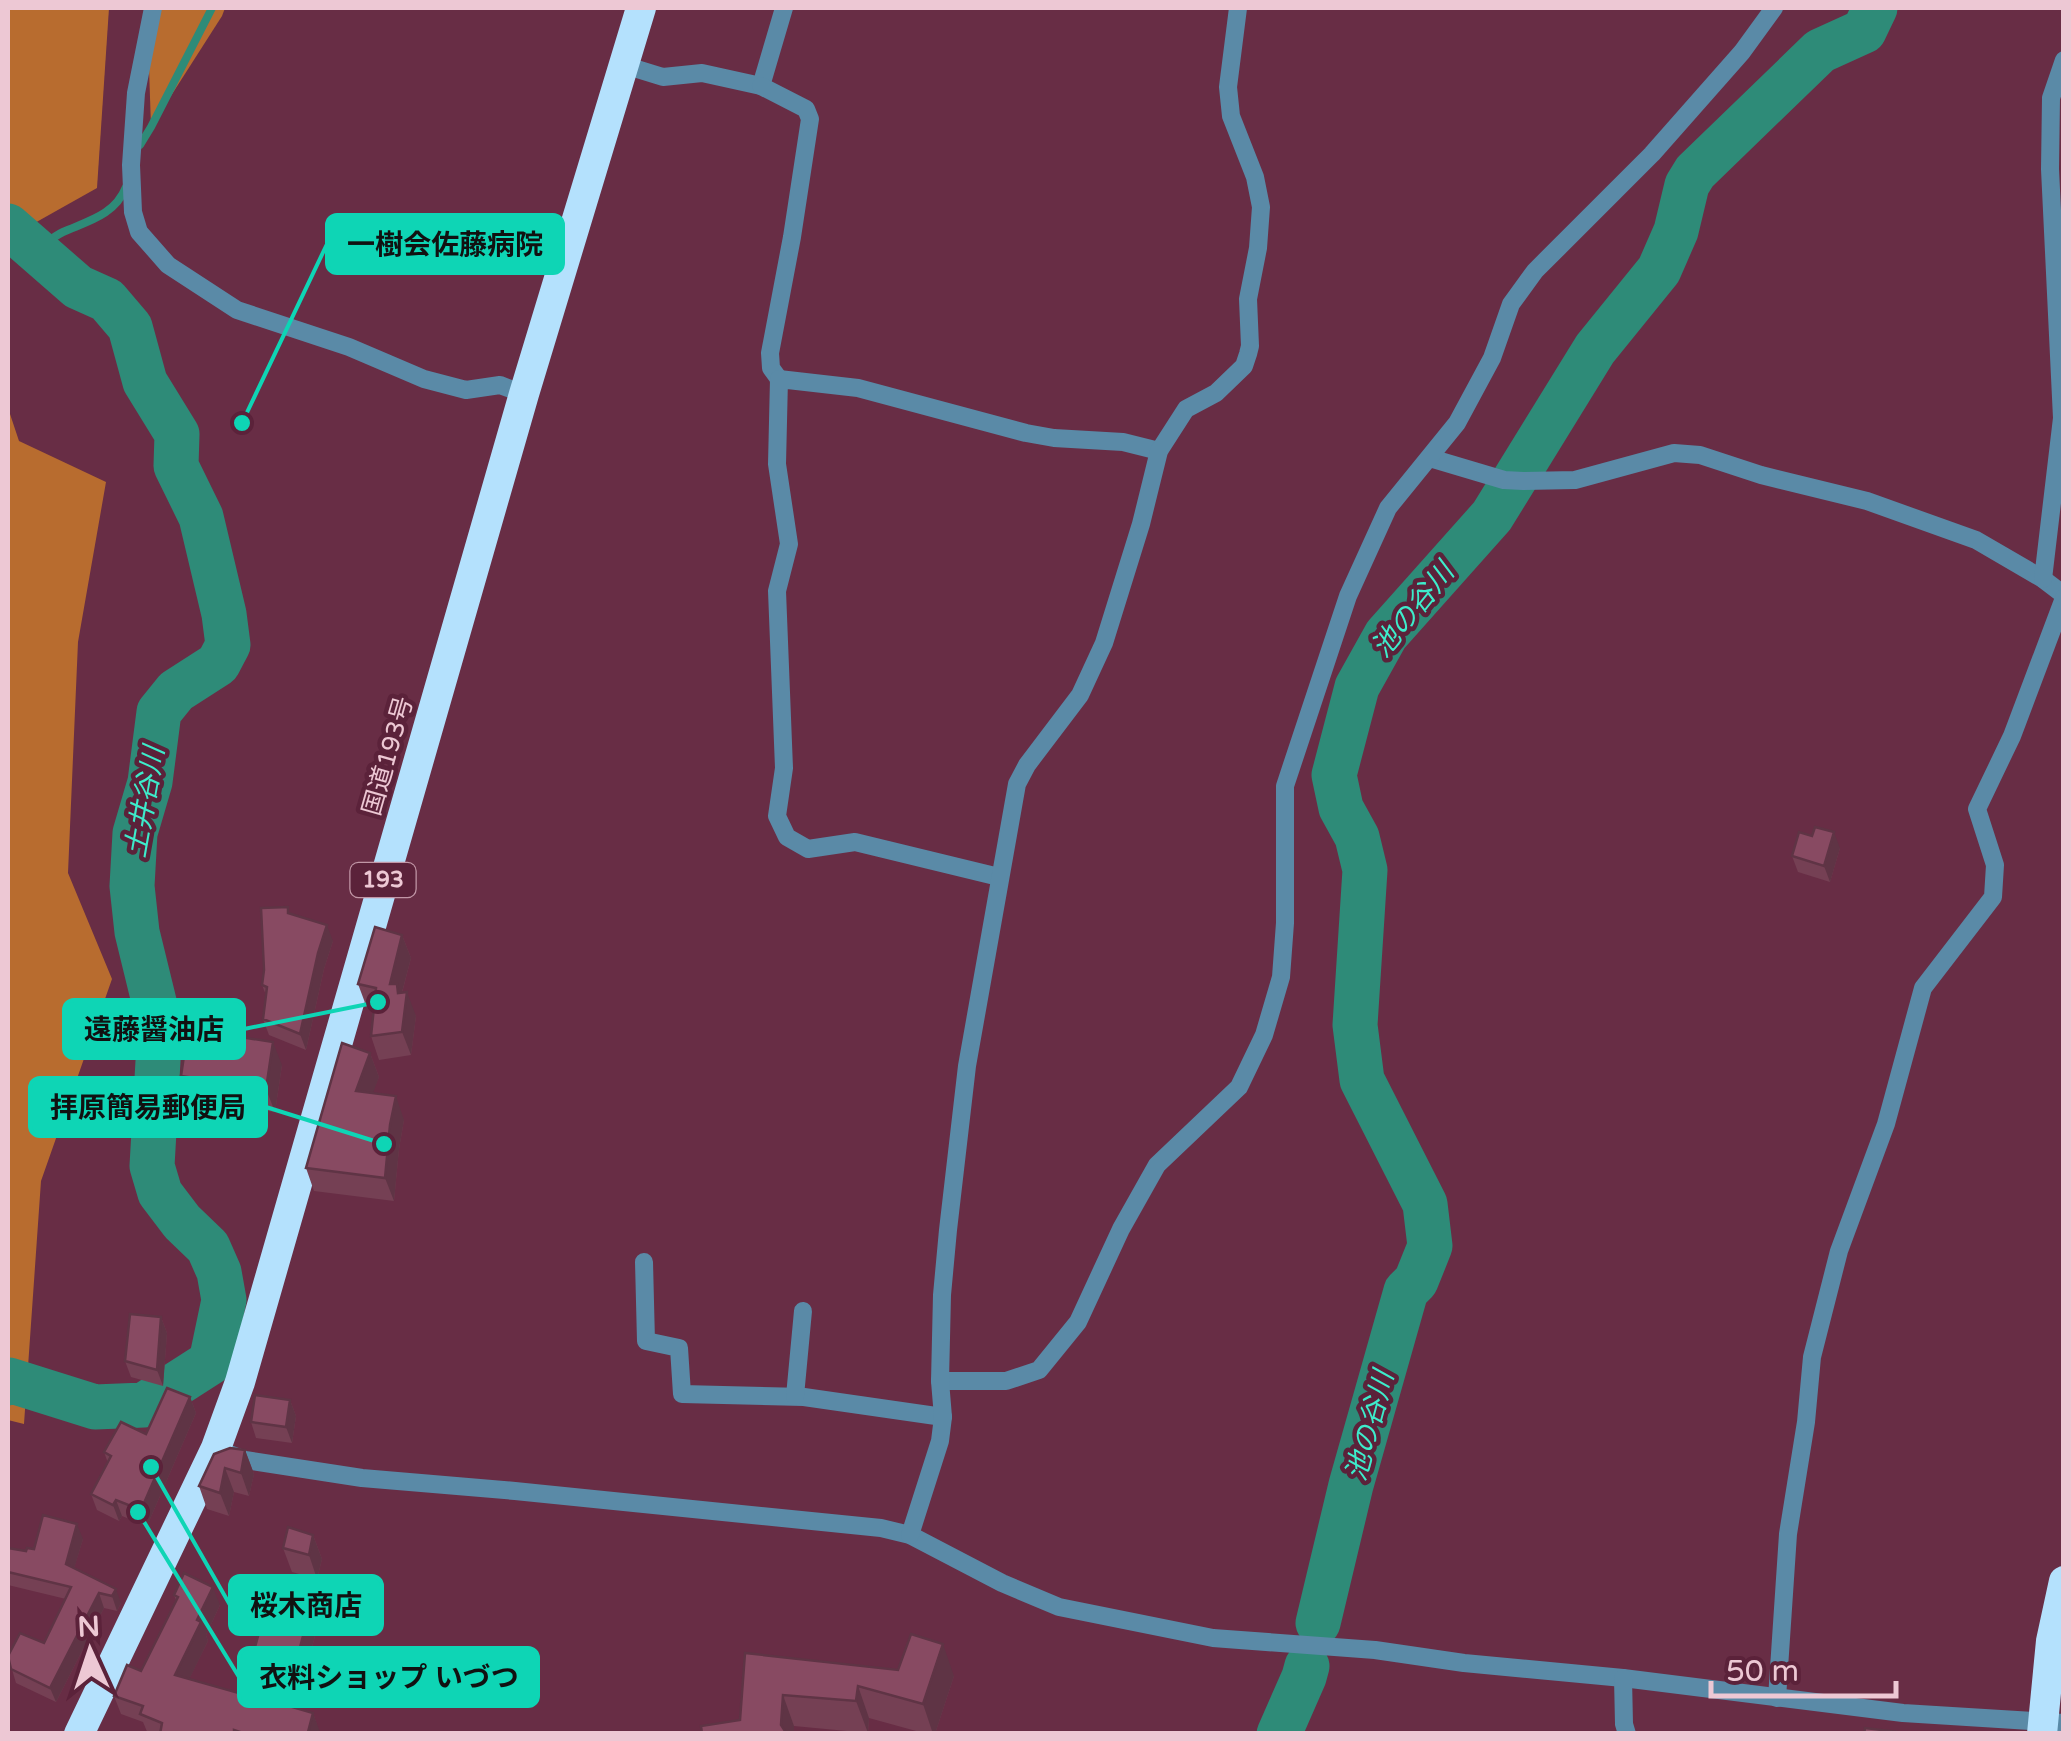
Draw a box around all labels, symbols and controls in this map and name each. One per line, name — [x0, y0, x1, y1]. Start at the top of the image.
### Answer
callout: 一樹会佐藤病院 — [327, 215, 563, 273]
text: 一樹会佐藤病院 — [347, 228, 543, 262]
water label: 池の谷川 — [1365, 553, 1463, 664]
street label: 国道193号 — [357, 693, 419, 819]
water label: 土井谷川 — [119, 741, 172, 860]
road number: 193 — [350, 863, 416, 897]
callout: 遠藤醤油店 — [64, 1000, 244, 1058]
text: 遠藤醤油店 — [84, 1013, 224, 1047]
callout: 拝原簡易郵便局 — [30, 1078, 266, 1136]
text: 拝原簡易郵便局 — [50, 1091, 246, 1125]
water label: 池の谷川 — [1339, 1365, 1402, 1484]
callout: 桜木商店 — [230, 1576, 382, 1634]
text: 桜木商店 — [250, 1589, 362, 1623]
north arrow — [40, 1601, 140, 1701]
text: N — [77, 1609, 101, 1645]
scale bar — [1711, 1636, 1896, 1698]
callout: 衣料ショップ いづつ — [239, 1648, 538, 1706]
text: 50 m — [1726, 1653, 1799, 1690]
text: 衣料ショップ いづつ — [259, 1661, 519, 1695]

